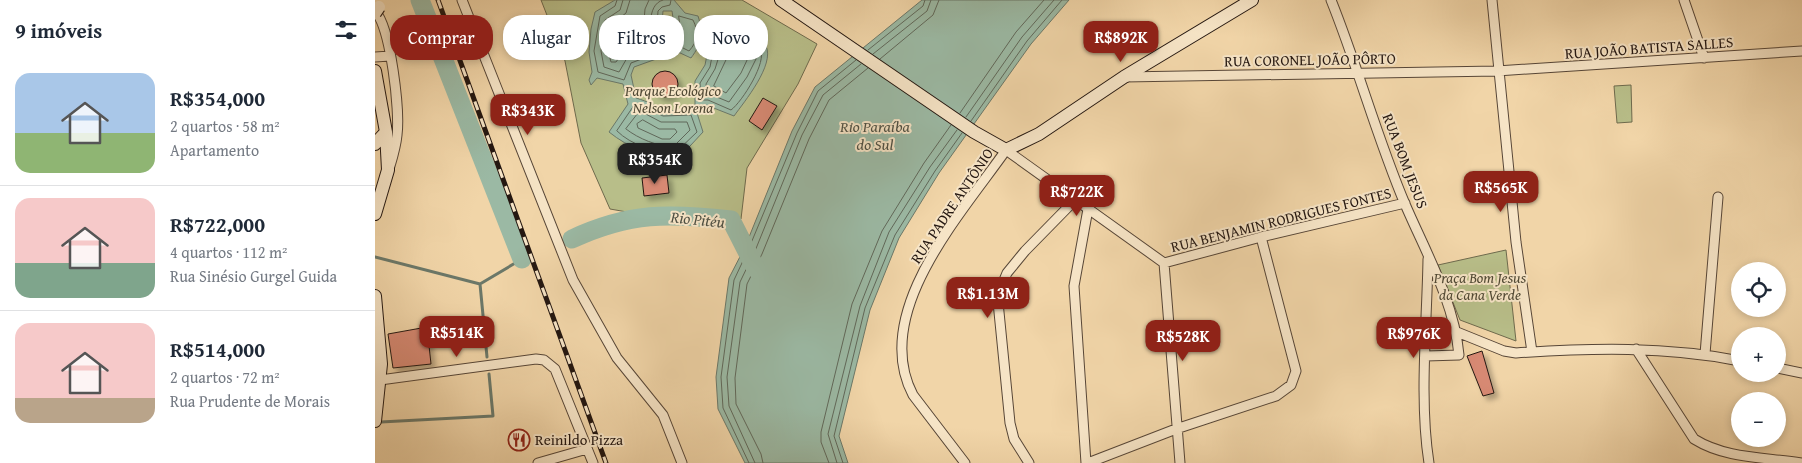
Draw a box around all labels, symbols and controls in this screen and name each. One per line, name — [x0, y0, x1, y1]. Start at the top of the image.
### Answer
text: 9 imóveis — [15, 15, 102, 46]
chip: Comprar — [390, 15, 493, 60]
chip: Alugar — [503, 15, 589, 60]
chip: Filtros — [599, 15, 684, 60]
chip: Novo — [694, 15, 768, 60]
icon: filters — [332, 16, 360, 44]
pin: R$892K — [1080, 20, 1162, 63]
text: R$892K — [1094, 25, 1148, 49]
street label: RUA JOÃO BATISTA SALLES — [1564, 31, 1734, 64]
street label: RUA CORONEL JOÃO PÔRTO — [1224, 48, 1396, 71]
park label: Parque Ecológico Nelson Lorena — [624, 80, 721, 118]
text: R$354,000 — [170, 83, 265, 114]
icon: home — [55, 93, 115, 153]
pin: R$343K — [487, 94, 569, 136]
text: R$343K — [501, 98, 555, 122]
street label: RUA BOM JESUS — [1378, 110, 1433, 211]
text: 2 quartos · 58 m² — [170, 114, 280, 138]
water label: Rio Paraíba do Sul — [839, 114, 911, 156]
text: Apartamento — [170, 138, 259, 162]
pin: R$354K — [614, 142, 696, 185]
street label: RUA PADRE ANTÔNIO — [905, 144, 998, 268]
text: R$354K — [628, 147, 682, 171]
pin: R$565K — [1460, 170, 1542, 213]
pin: R$722K — [1036, 174, 1118, 217]
text: R$565K — [1474, 175, 1528, 199]
text: R$722K — [1050, 179, 1104, 203]
street label: RUA BENJAMIN RODRIGUES FONTES — [1168, 182, 1393, 257]
water label: Rio Pitéu — [669, 204, 726, 234]
text: R$722,000 — [170, 209, 265, 240]
icon: home — [55, 218, 115, 278]
text: 4 quartos · 112 m² — [170, 240, 287, 264]
map controls — [1731, 262, 1786, 447]
button: locate — [1731, 262, 1786, 317]
text: Rua Sinésio Gurgel Guida — [170, 264, 337, 288]
park label: Praça Bom Jesus da Cana Verde — [1433, 267, 1527, 305]
pin: R$1.13M — [942, 276, 1034, 319]
text: R$1.13M — [957, 281, 1019, 305]
pin: R$514K — [416, 316, 498, 358]
pin: R$976K — [1373, 316, 1455, 359]
text: R$514K — [430, 320, 484, 344]
pin: R$528K — [1142, 320, 1224, 362]
text: R$976K — [1387, 321, 1441, 345]
text: R$528K — [1156, 324, 1210, 348]
button: + — [1731, 327, 1786, 382]
text: R$514,000 — [170, 334, 265, 365]
icon: home — [55, 343, 115, 403]
text: 2 quartos · 72 m² — [170, 365, 280, 389]
text: Rua Prudente de Morais — [170, 389, 330, 413]
button: − — [1731, 392, 1786, 447]
restaurant icon: Reinildo Pizza — [507, 428, 531, 452]
place label: Reinildo Pizza — [535, 429, 623, 450]

